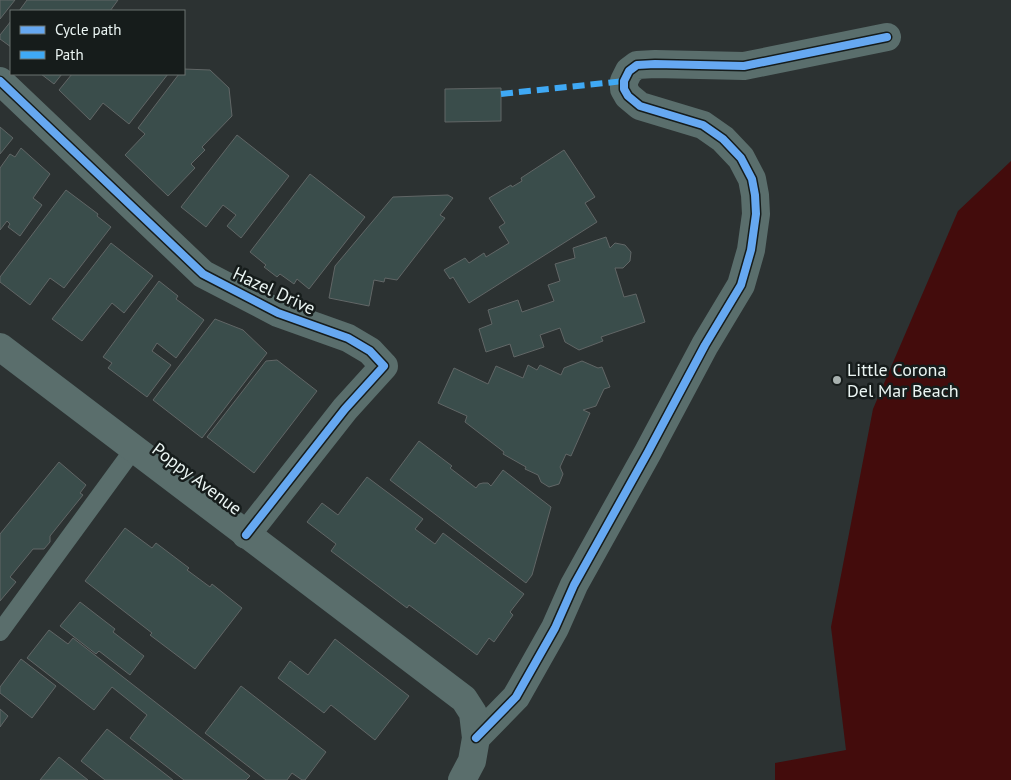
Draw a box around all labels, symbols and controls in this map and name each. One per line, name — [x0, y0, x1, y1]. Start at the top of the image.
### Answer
legend — [10, 10, 185, 75]
text: Cycle path — [55, 20, 121, 39]
text: Path — [55, 45, 84, 64]
street label: Hazel Drive — [229, 261, 319, 320]
place label: Little Corona Del Mar Beach — [847, 358, 959, 402]
marker: Little Corona Del Mar Beach — [831, 374, 843, 386]
street label: Poppy Avenue — [148, 437, 247, 520]

